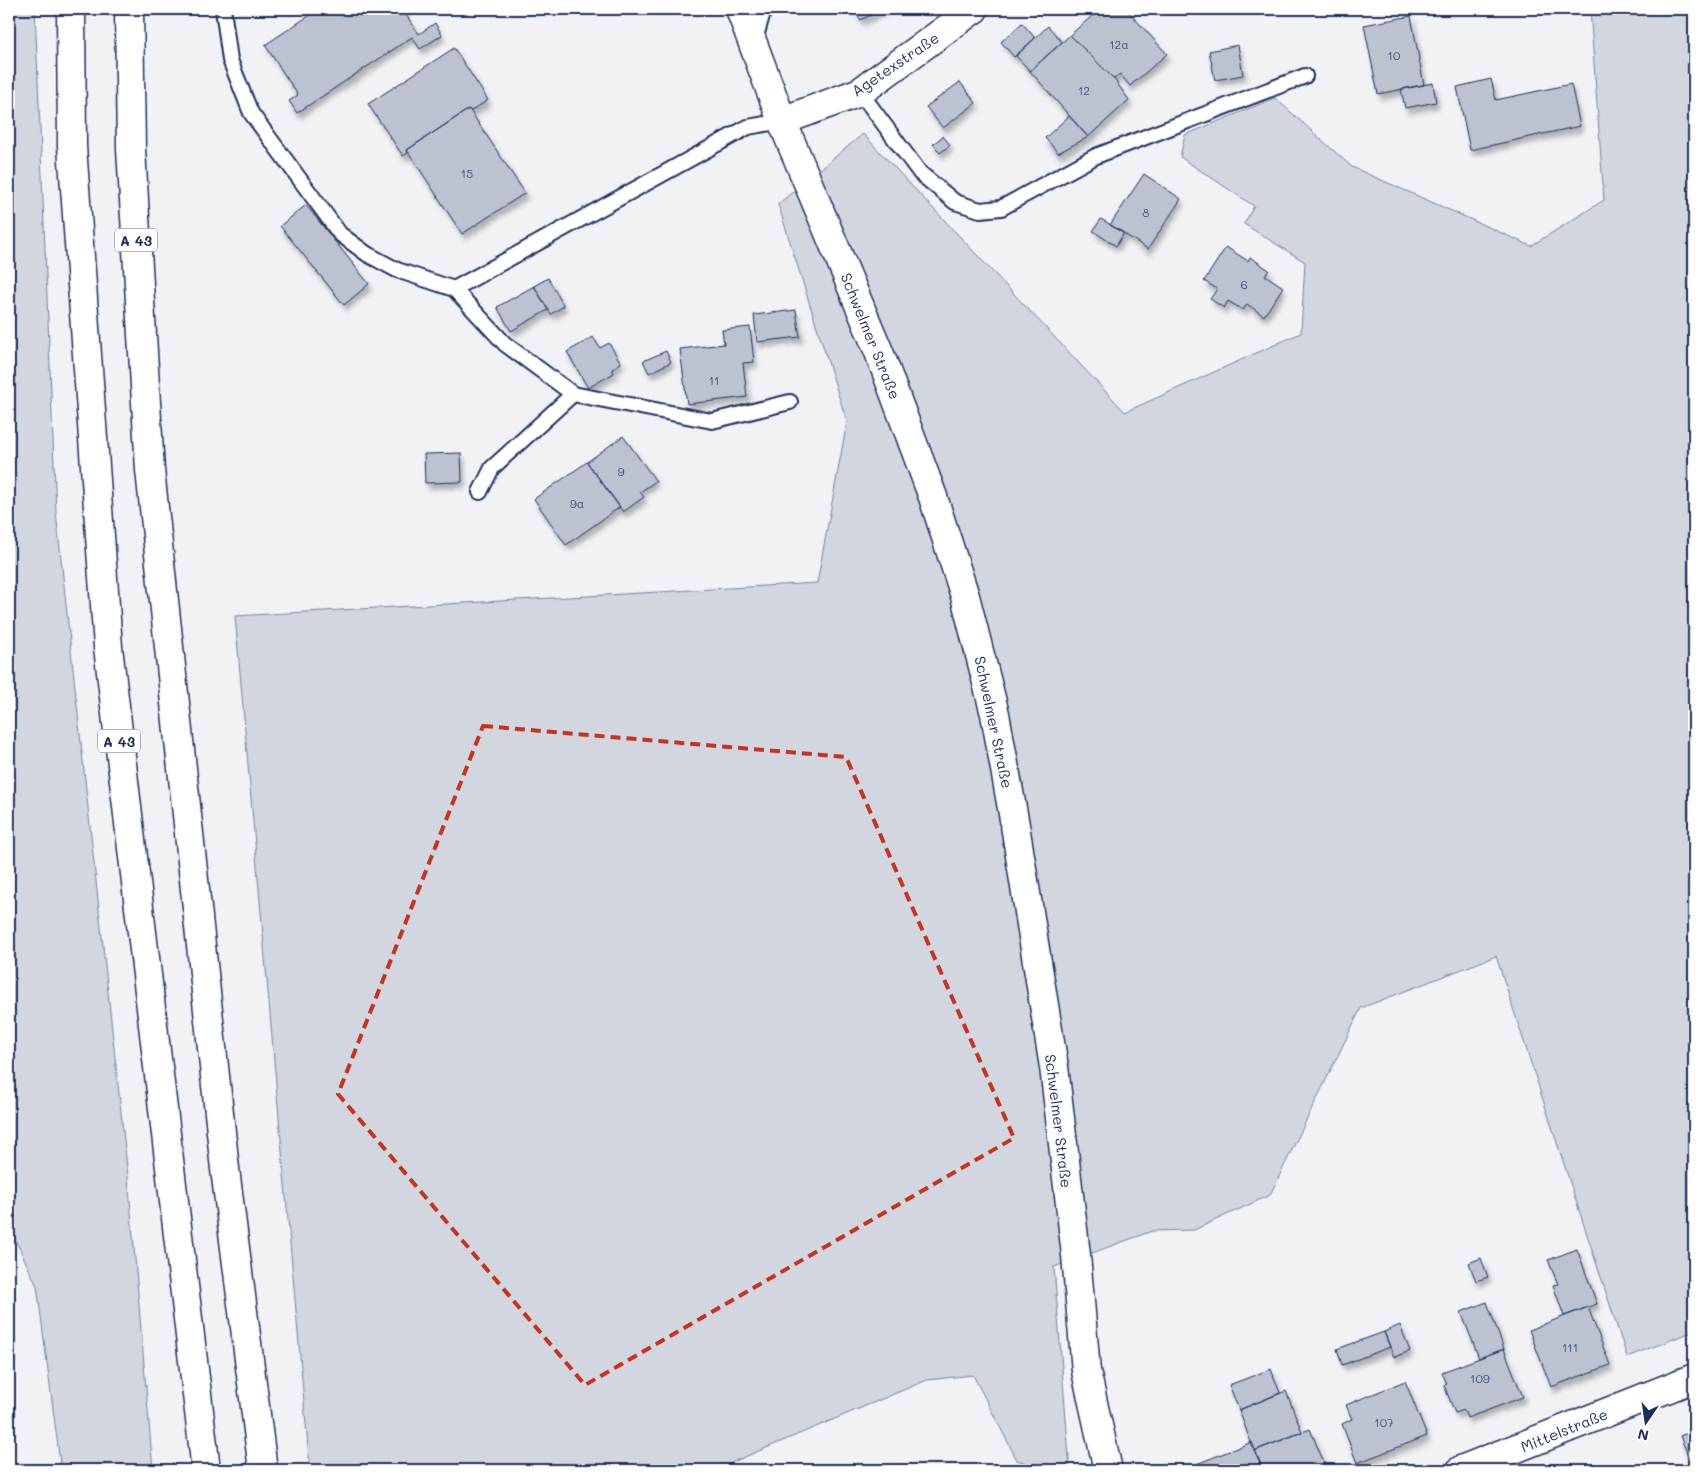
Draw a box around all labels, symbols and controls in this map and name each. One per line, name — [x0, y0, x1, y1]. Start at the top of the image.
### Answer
street label: Agetexstraße — [847, 27, 943, 101]
house number: 12a — [1109, 36, 1129, 52]
house number: 10 — [1388, 47, 1401, 63]
house number: 12 — [1078, 82, 1090, 98]
house number: 15 — [461, 165, 473, 181]
house number: 8 — [1142, 204, 1150, 220]
road number: A 43 — [115, 228, 157, 252]
street label: Schwelmer Straße — [836, 270, 906, 402]
house number: 6 — [1240, 276, 1248, 292]
house number: 11 — [709, 372, 719, 388]
house number: 9 — [617, 463, 625, 479]
house number: 9a — [570, 495, 584, 511]
street label: Schwelmer Straße — [970, 654, 1018, 790]
road number: A 43 — [98, 729, 140, 752]
street label: Schwelmer Straße — [1041, 1053, 1077, 1189]
house number: 111 — [1562, 1339, 1578, 1355]
house number: 109 — [1470, 1370, 1490, 1386]
north arrow — [1620, 1396, 1670, 1446]
street label: Mittelstraße — [1517, 1403, 1611, 1457]
house number: 107 — [1374, 1414, 1394, 1430]
text: N — [1636, 1425, 1650, 1446]

